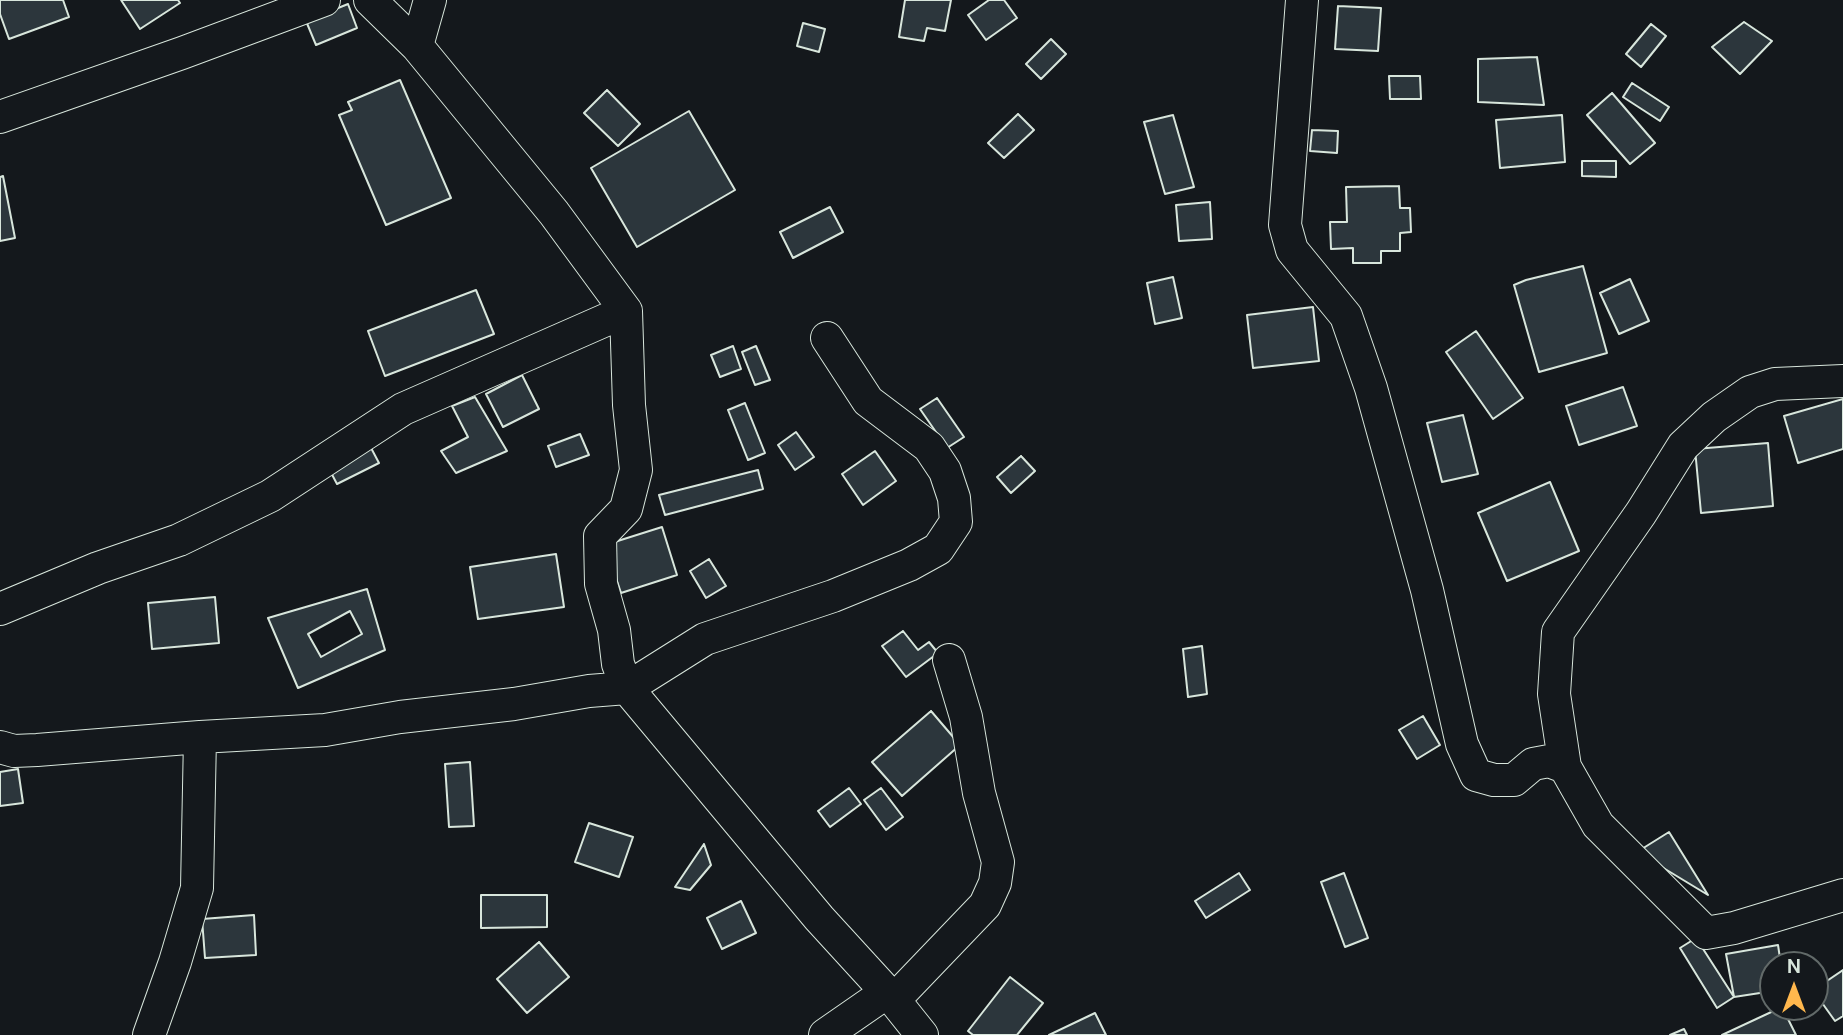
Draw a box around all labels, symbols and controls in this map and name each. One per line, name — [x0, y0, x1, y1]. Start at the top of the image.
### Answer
north arrow — [1759, 951, 1829, 1021]
text: N — [1787, 954, 1801, 979]

